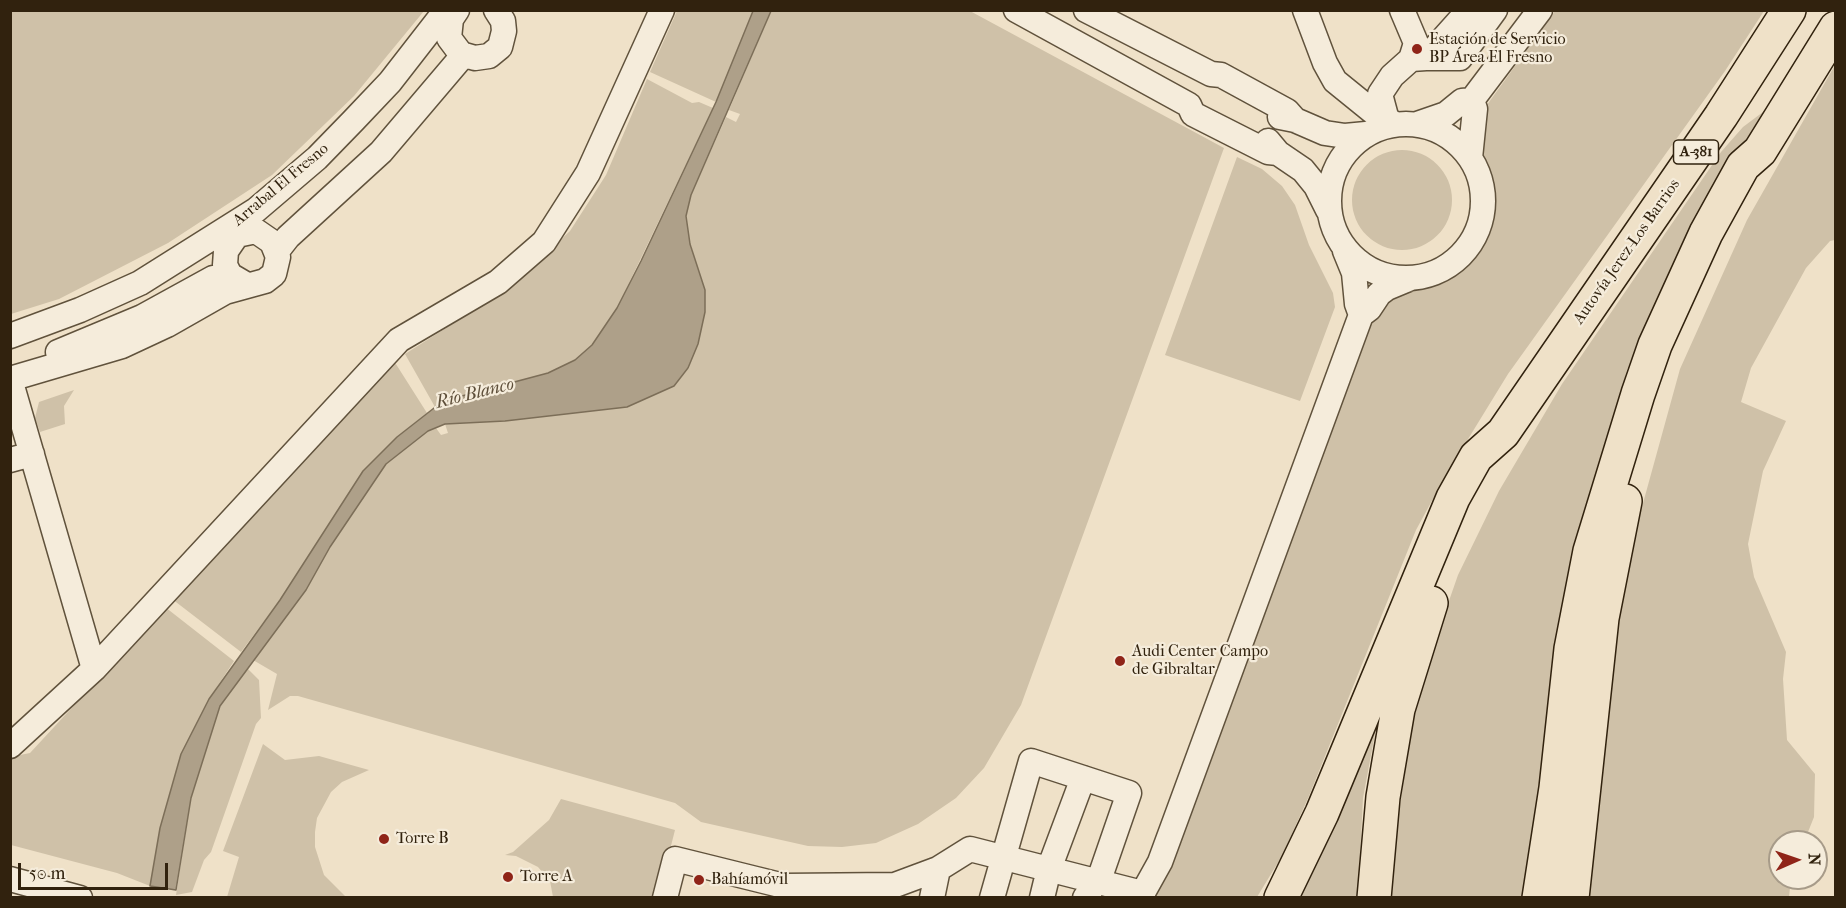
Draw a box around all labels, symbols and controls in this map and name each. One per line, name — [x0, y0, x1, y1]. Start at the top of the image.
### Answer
place label: Estación de Servicio BP Área El Fresno — [1429, 30, 1566, 68]
marker: Estación de Servicio BP Área El Fresno — [1410, 42, 1424, 56]
street label: Arrabal El Fresno — [229, 139, 333, 231]
road number: A-381 — [1674, 140, 1718, 164]
street label: Autovía Jerez-Los Barrios — [1570, 176, 1684, 328]
water label: Río Blanco — [434, 374, 516, 414]
place label: Audi Center Campo de Gibraltar — [1132, 642, 1268, 680]
marker: Audi Center Campo de Gibraltar — [1113, 654, 1127, 668]
place label: Torre B — [396, 829, 449, 849]
north arrow — [1768, 830, 1828, 890]
marker: Torre B — [377, 832, 391, 846]
scale bar — [21, 851, 171, 889]
text: N — [1805, 853, 1824, 866]
text: 50 m — [29, 863, 65, 884]
place label: Torre A — [520, 867, 573, 887]
marker: Torre A — [501, 870, 515, 884]
place label: Bahíamóvil — [711, 870, 788, 890]
marker: Bahíamóvil — [692, 873, 706, 887]

